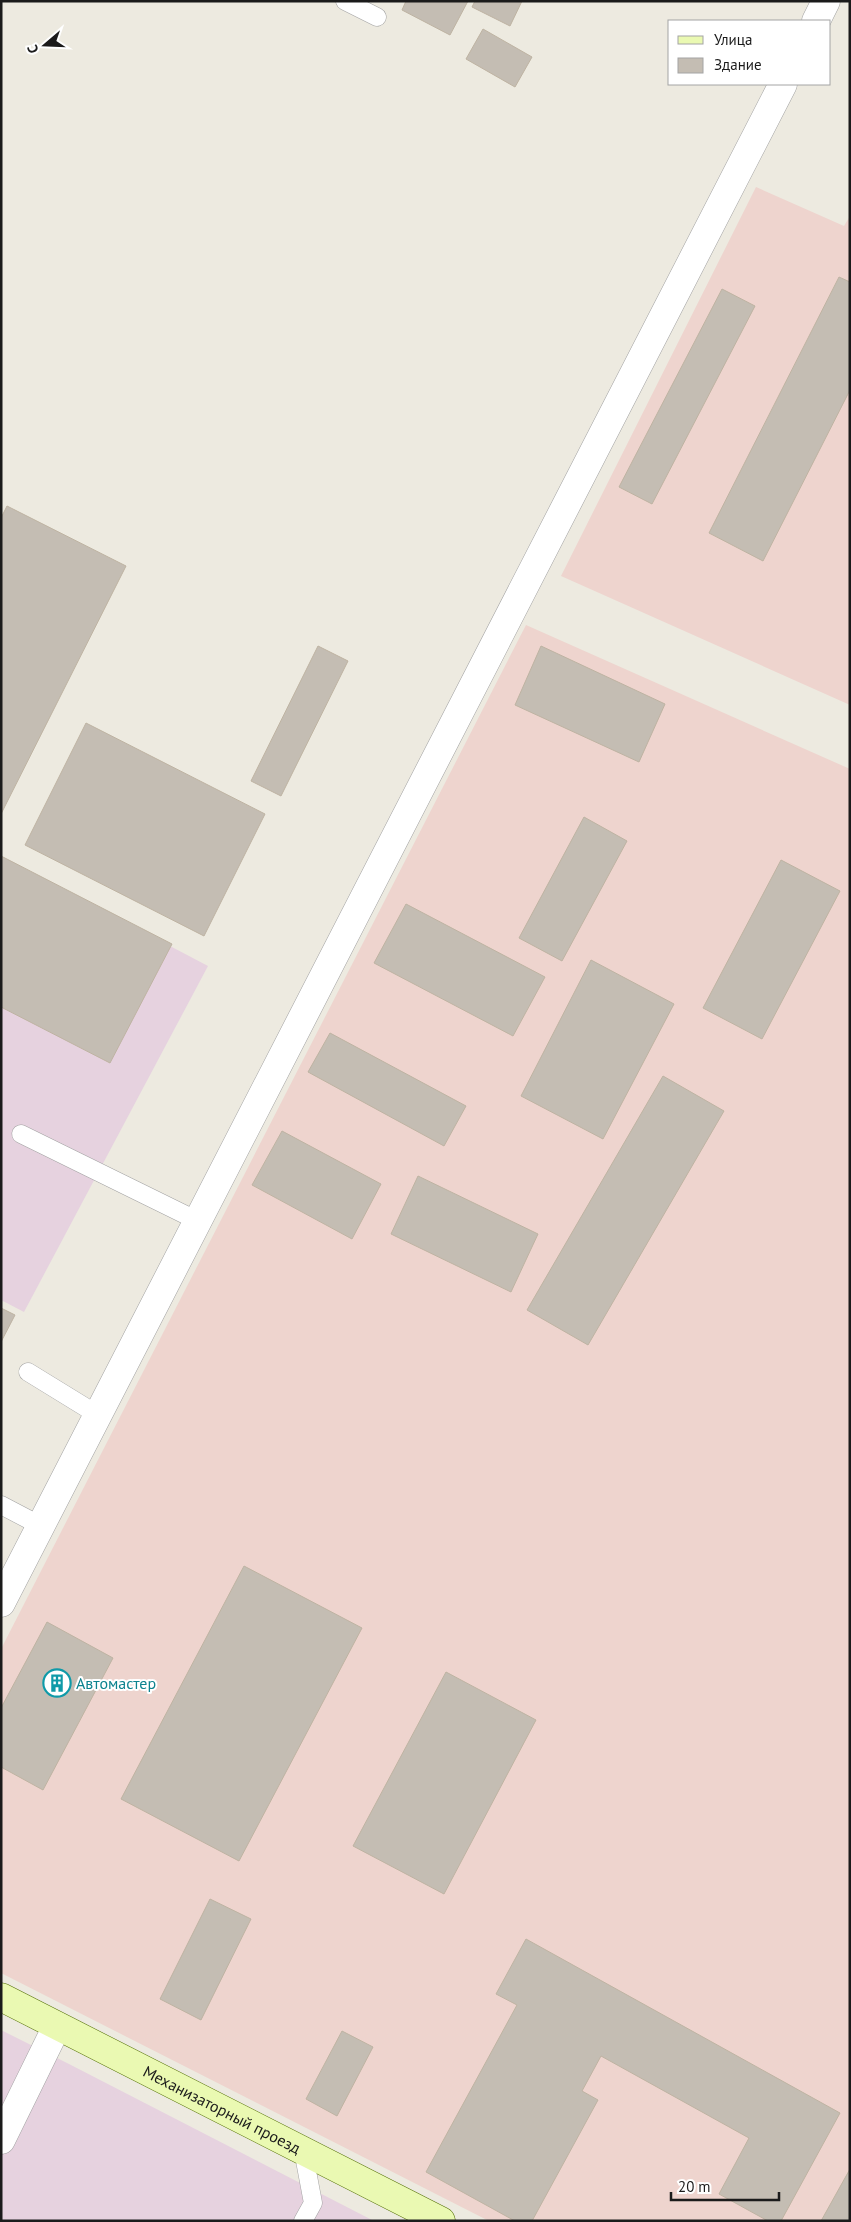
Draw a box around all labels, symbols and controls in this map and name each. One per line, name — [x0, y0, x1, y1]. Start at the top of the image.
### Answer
north arrow — [20, 20, 70, 70]
legend — [668, 20, 831, 85]
text: Улица — [714, 30, 752, 49]
text: С — [23, 42, 42, 56]
text: Здание — [714, 55, 762, 74]
building icon: Автомастер — [42, 1668, 72, 1698]
place label: Автомастер — [76, 1673, 156, 1693]
street label: Механизаторный проезд — [140, 2061, 305, 2158]
scale bar — [671, 2170, 778, 2202]
text: 20 m — [678, 2177, 711, 2196]

